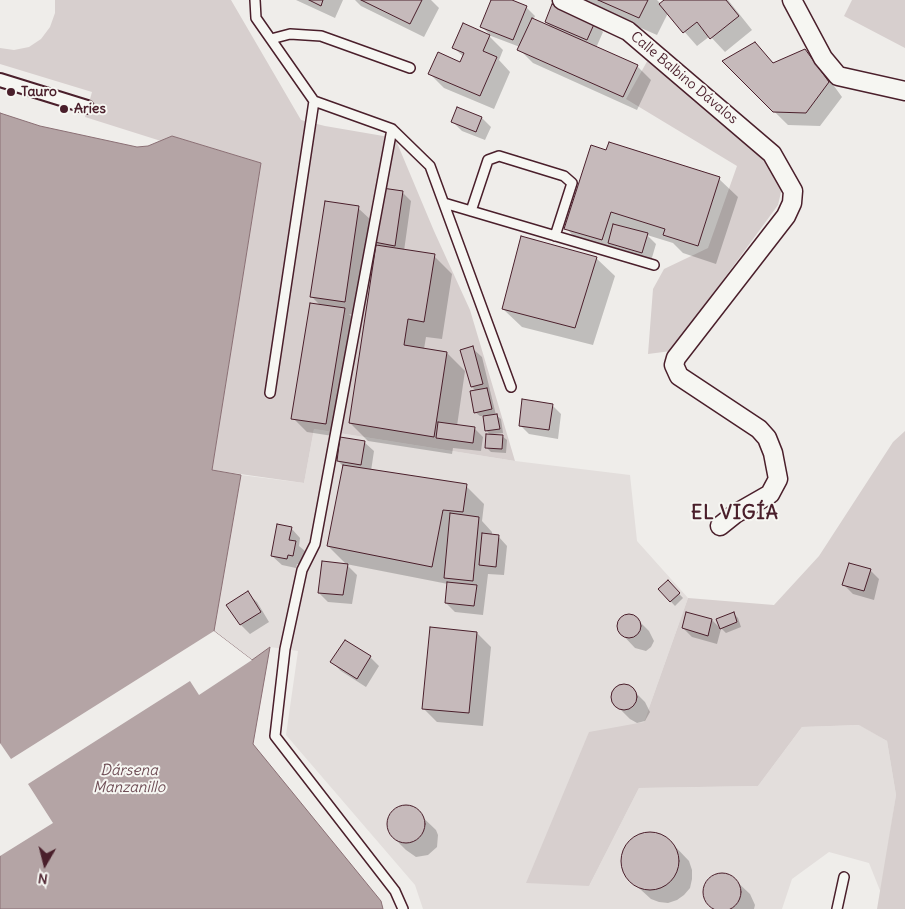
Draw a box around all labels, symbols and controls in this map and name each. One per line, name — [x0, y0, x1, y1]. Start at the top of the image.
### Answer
street label: Calle Balbino Dávalos — [627, 28, 741, 128]
place label: Tauro — [21, 84, 57, 100]
marker: Tauro — [5, 86, 17, 98]
place label: Aries — [74, 101, 106, 117]
marker: Aries — [58, 103, 70, 115]
district label: EL VIGÍA — [690, 503, 780, 525]
water label: Dársena Manzanillo — [93, 762, 165, 797]
north arrow — [20, 839, 70, 889]
text: N — [37, 869, 49, 888]

